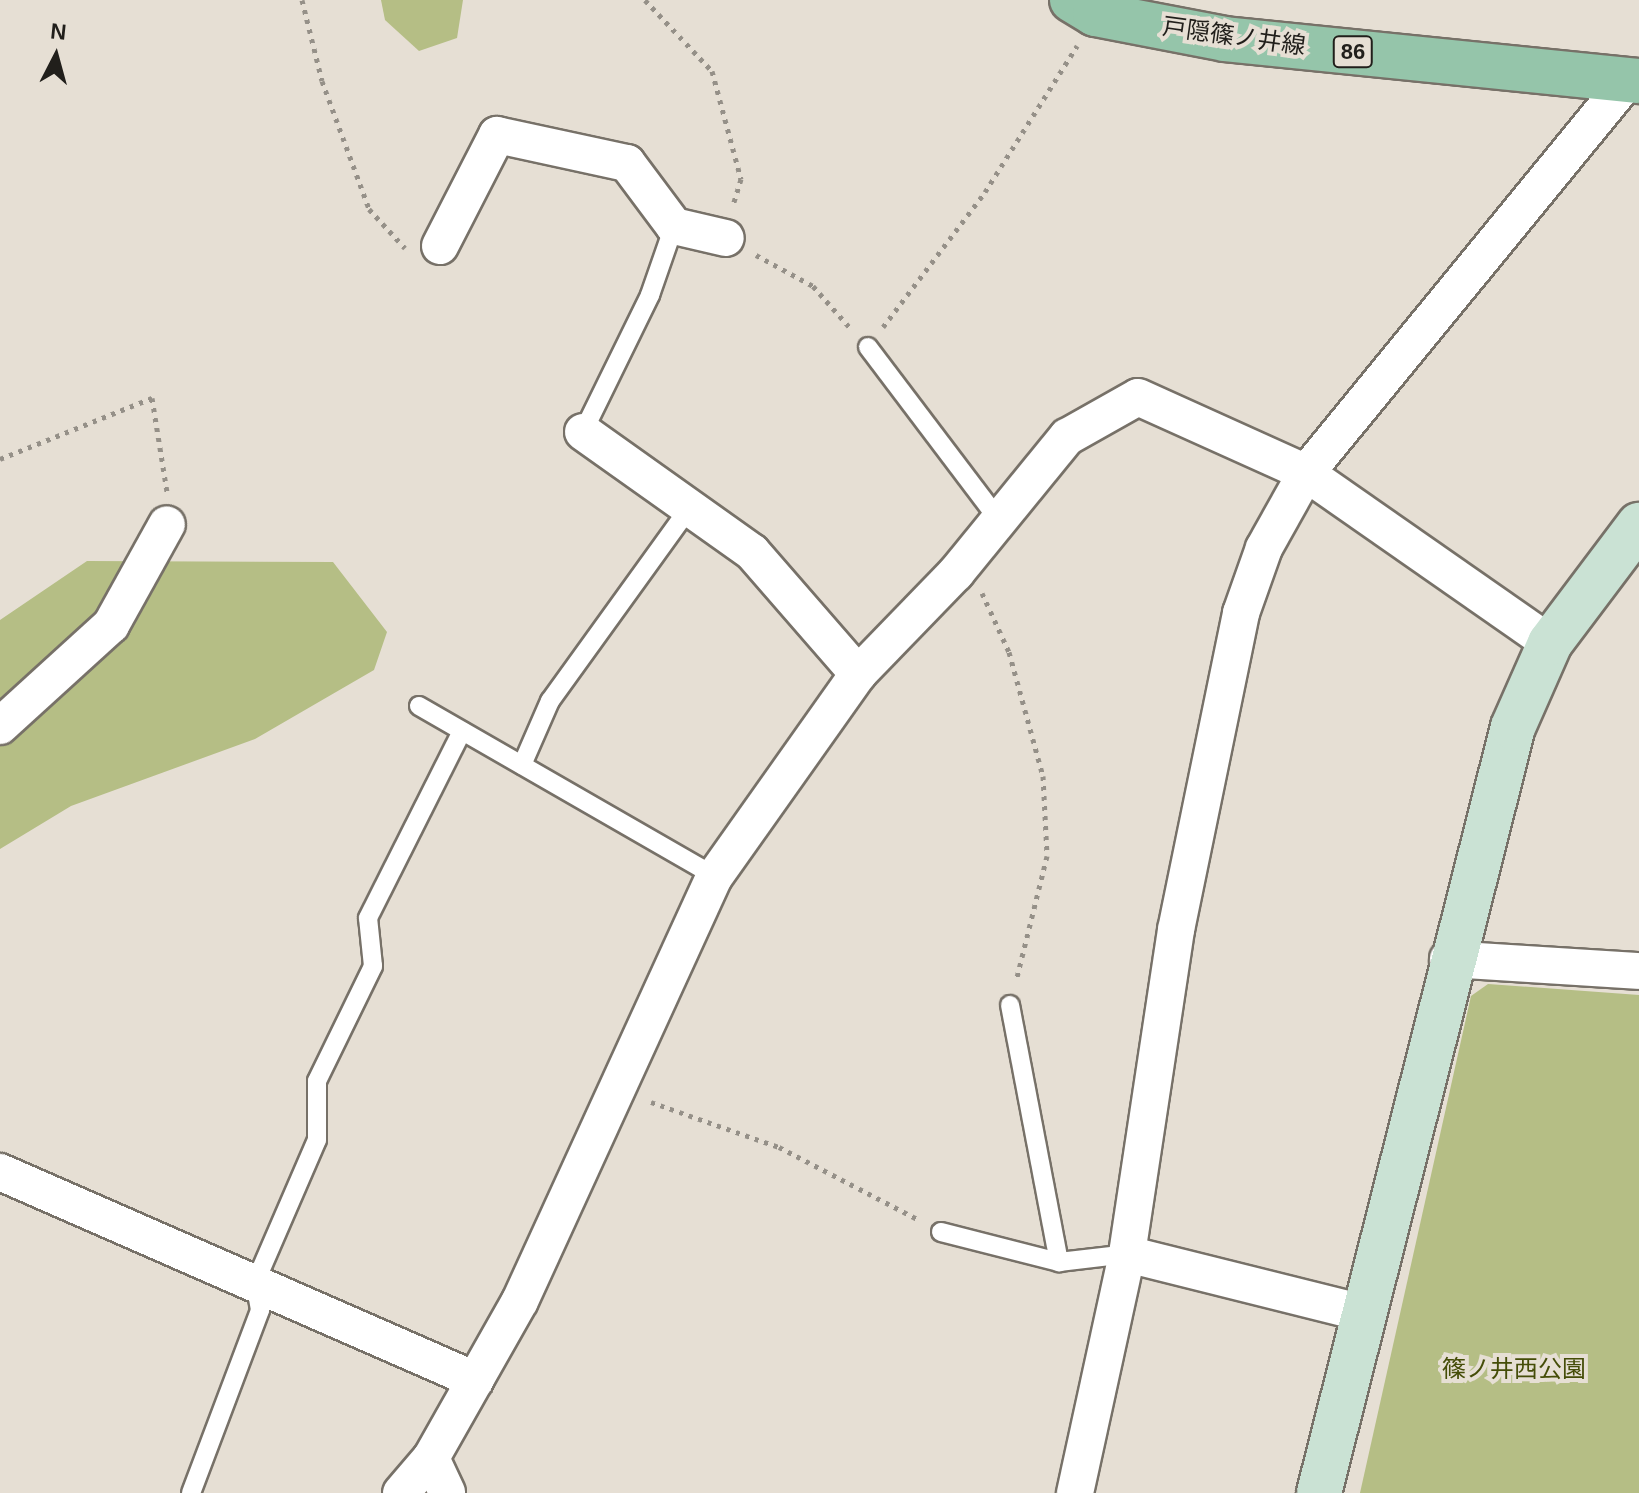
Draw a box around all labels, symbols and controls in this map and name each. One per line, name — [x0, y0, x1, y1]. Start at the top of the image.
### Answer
street label: 戸隠篠ノ井線 — [1161, 12, 1307, 60]
north arrow — [16, 16, 96, 96]
text: N — [49, 18, 68, 45]
road number: 86 — [1331, 34, 1375, 70]
park label: 篠ノ井西公園 — [1442, 1355, 1586, 1383]

